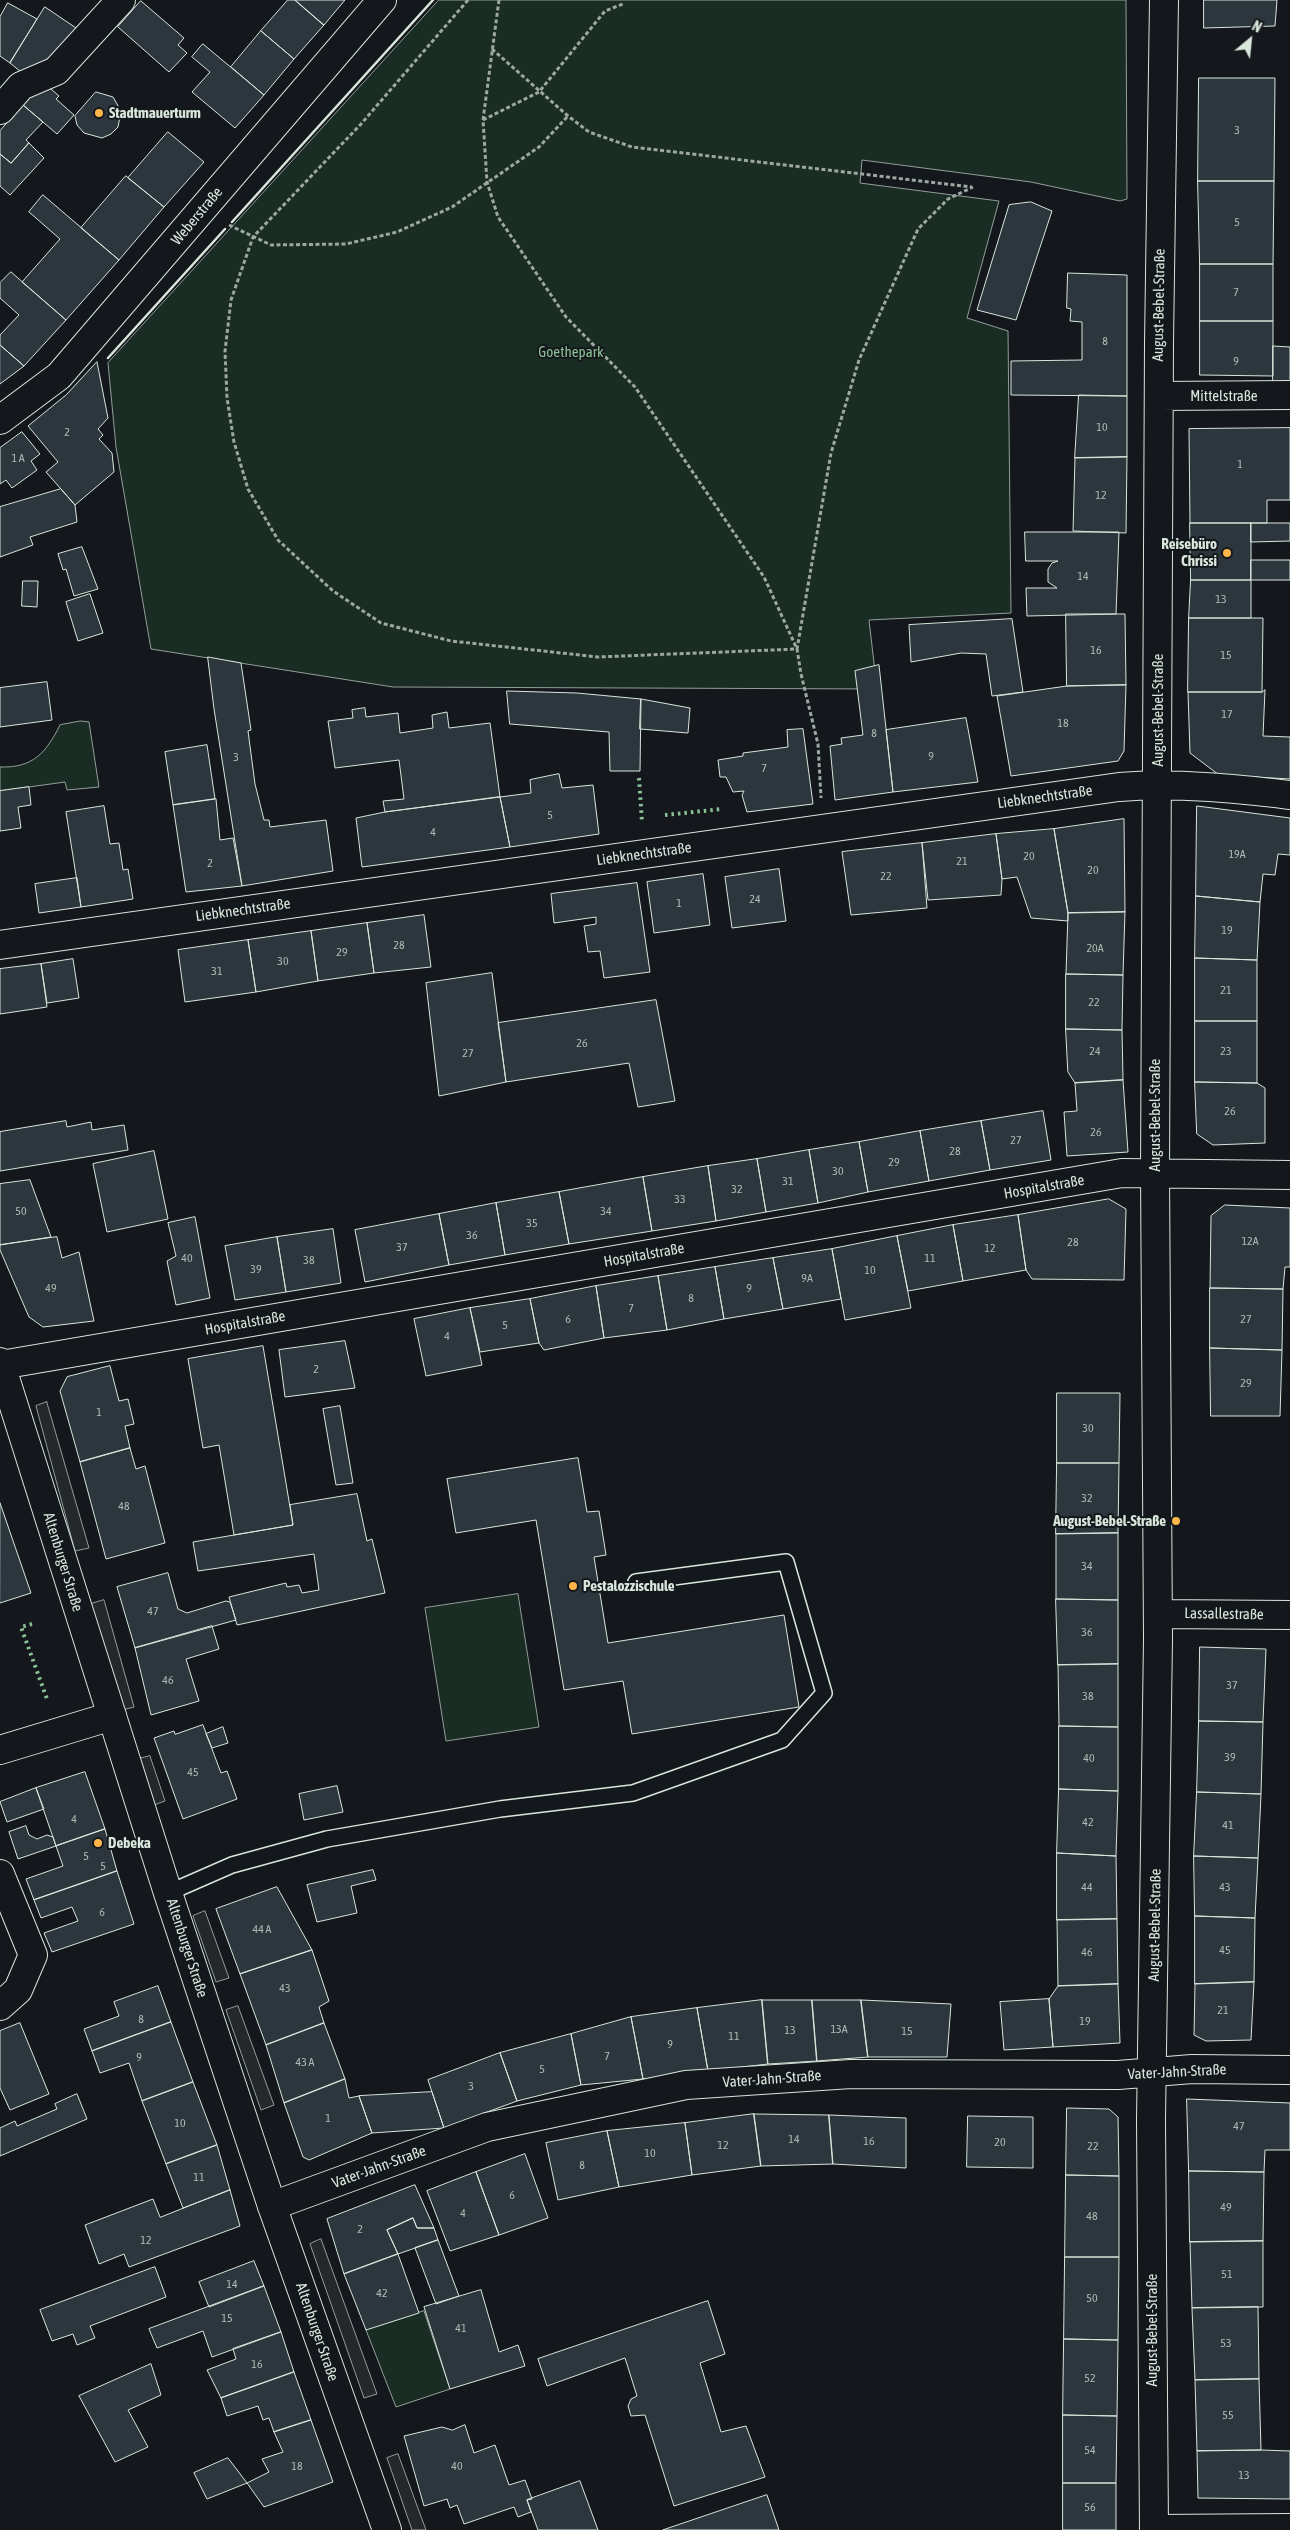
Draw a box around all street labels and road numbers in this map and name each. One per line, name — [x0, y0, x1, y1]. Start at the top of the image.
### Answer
street label: Weberstraße — [168, 183, 226, 249]
street label: August-Bebel-Straße — [1149, 248, 1169, 362]
street label: Mittelstraße — [1190, 387, 1258, 405]
street label: August-Bebel-Straße — [1149, 654, 1167, 766]
street label: Liebknechtstraße — [996, 781, 1094, 813]
street label: Liebknechtstraße — [595, 838, 693, 870]
street label: Liebknechtstraße — [194, 894, 292, 926]
street label: August-Bebel-Straße — [1146, 1059, 1164, 1171]
street label: Hospitalstraße — [1002, 1171, 1086, 1203]
street label: Hospitalstraße — [602, 1239, 686, 1271]
street label: Hospitalstraße — [203, 1307, 287, 1339]
street label: Altenburger Straße — [39, 1510, 87, 1614]
street label: Lassallestraße — [1184, 1604, 1264, 1624]
street label: August-Bebel-Straße — [1145, 1868, 1165, 1982]
street label: Altenburger Straße — [163, 1896, 211, 2000]
street label: Vater-Jahn-Straße — [1127, 2060, 1227, 2084]
street label: Vater-Jahn-Straße — [722, 2067, 822, 2091]
street label: Vater-Jahn-Straße — [330, 2142, 428, 2192]
street label: August-Bebel-Straße — [1143, 2274, 1161, 2386]
street label: Altenburger Straße — [292, 2280, 342, 2384]

